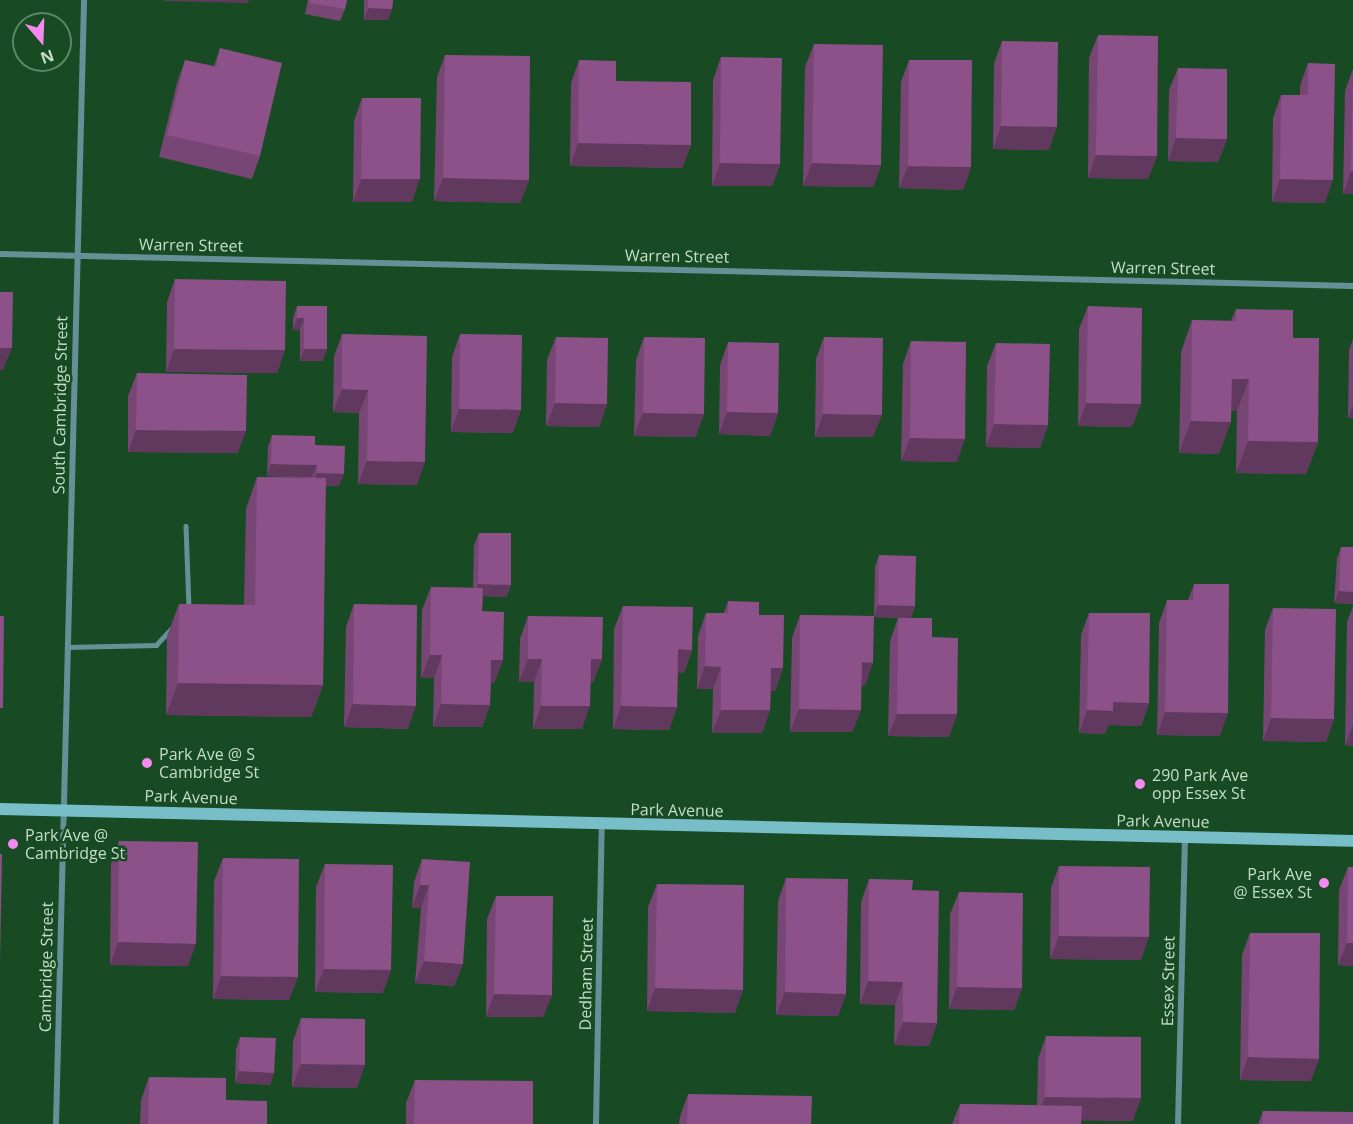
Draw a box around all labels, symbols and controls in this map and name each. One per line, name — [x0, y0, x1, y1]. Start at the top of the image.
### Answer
north arrow — [12, 12, 72, 72]
text: N — [37, 45, 57, 70]
street label: Warren Street — [139, 234, 243, 256]
street label: Warren Street — [625, 245, 729, 267]
street label: Warren Street — [1111, 257, 1215, 279]
street label: South Cambridge Street — [49, 316, 71, 494]
place label: Park Ave @ S Cambridge St — [159, 744, 259, 782]
marker: Park Ave @ S Cambridge St — [140, 756, 154, 770]
place label: 290 Park Ave opp Essex St — [1152, 765, 1248, 803]
marker: 290 Park Ave opp Essex St — [1133, 777, 1147, 791]
street label: Park Avenue — [144, 786, 238, 808]
street label: Park Avenue — [630, 800, 724, 820]
street label: Park Avenue — [1116, 811, 1210, 831]
place label: Park Ave @ Cambridge St — [25, 825, 125, 863]
marker: Park Ave @ Cambridge St — [6, 837, 20, 851]
place label: Park Ave @ Essex St — [1233, 864, 1312, 902]
marker: Park Ave @ Essex St — [1317, 876, 1331, 890]
street label: Cambridge Street — [35, 902, 57, 1032]
street label: Dedham Street — [575, 917, 597, 1031]
street label: Essex Street — [1158, 936, 1178, 1026]

